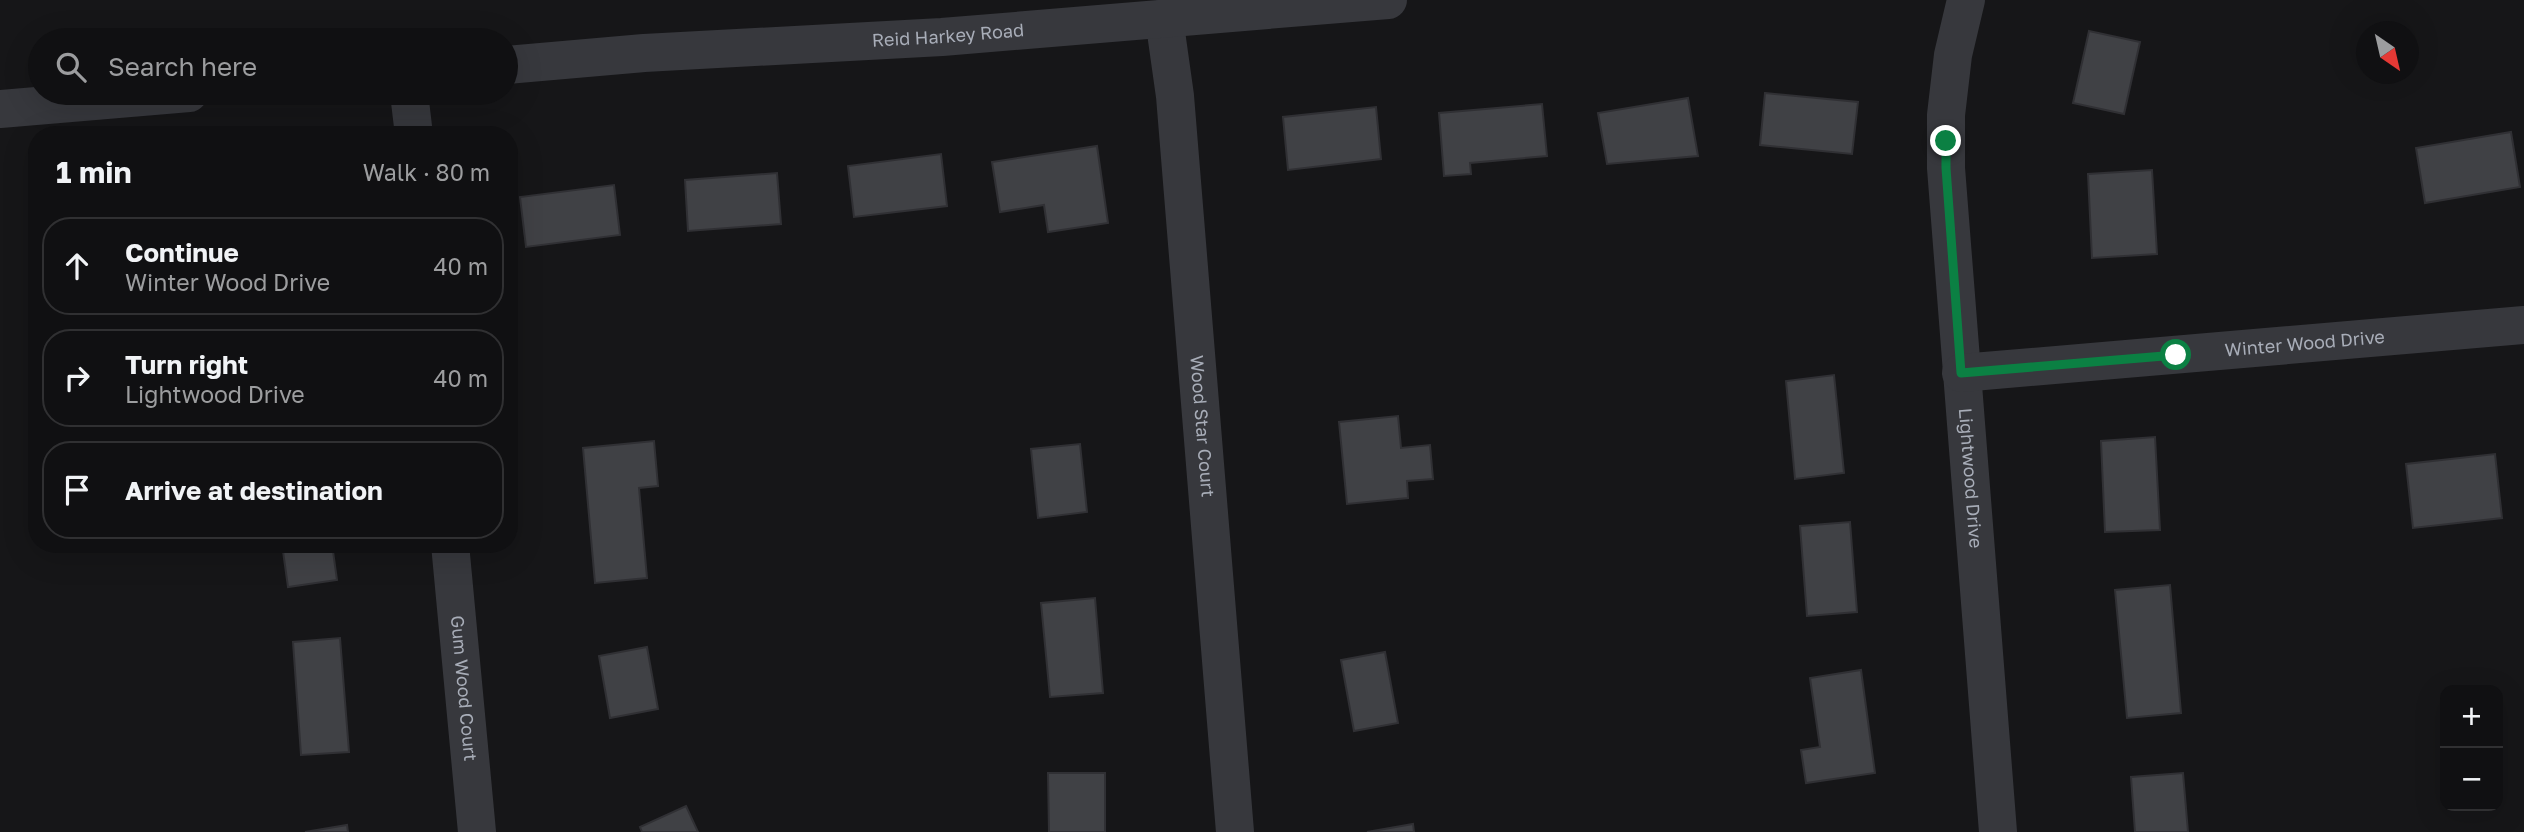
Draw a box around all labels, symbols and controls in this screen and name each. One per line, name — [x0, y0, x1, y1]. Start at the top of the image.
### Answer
street label: Reid Harkey Road — [871, 18, 1025, 51]
north arrow — [2356, 21, 2419, 84]
search box — [28, 28, 518, 105]
icon: search — [52, 48, 90, 86]
text: Search here — [108, 51, 257, 82]
route end — [1930, 125, 1961, 156]
text: 1 min — [56, 154, 132, 190]
text: Walk · 80 m — [363, 158, 490, 186]
text: Continue — [125, 237, 239, 268]
icon: ahead — [58, 247, 96, 285]
text: 40 m — [434, 252, 488, 280]
text: Winter Wood Drive — [125, 268, 330, 296]
street label: Winter Wood Drive — [2224, 325, 2386, 360]
route start — [2160, 339, 2191, 370]
text: Turn right — [125, 349, 248, 380]
street label: Wood Star Court — [1186, 354, 1220, 498]
icon: right — [58, 359, 96, 397]
text: 40 m — [434, 364, 488, 392]
text: Lightwood Drive — [125, 380, 305, 408]
street label: Lightwood Drive — [1955, 407, 1988, 549]
icon: arrive — [58, 471, 96, 509]
text: Arrive at destination — [125, 475, 383, 506]
street label: Gum Wood Court — [447, 614, 482, 762]
map controls — [2440, 685, 2503, 811]
button: + — [2440, 685, 2503, 748]
button: − — [2440, 748, 2503, 811]

